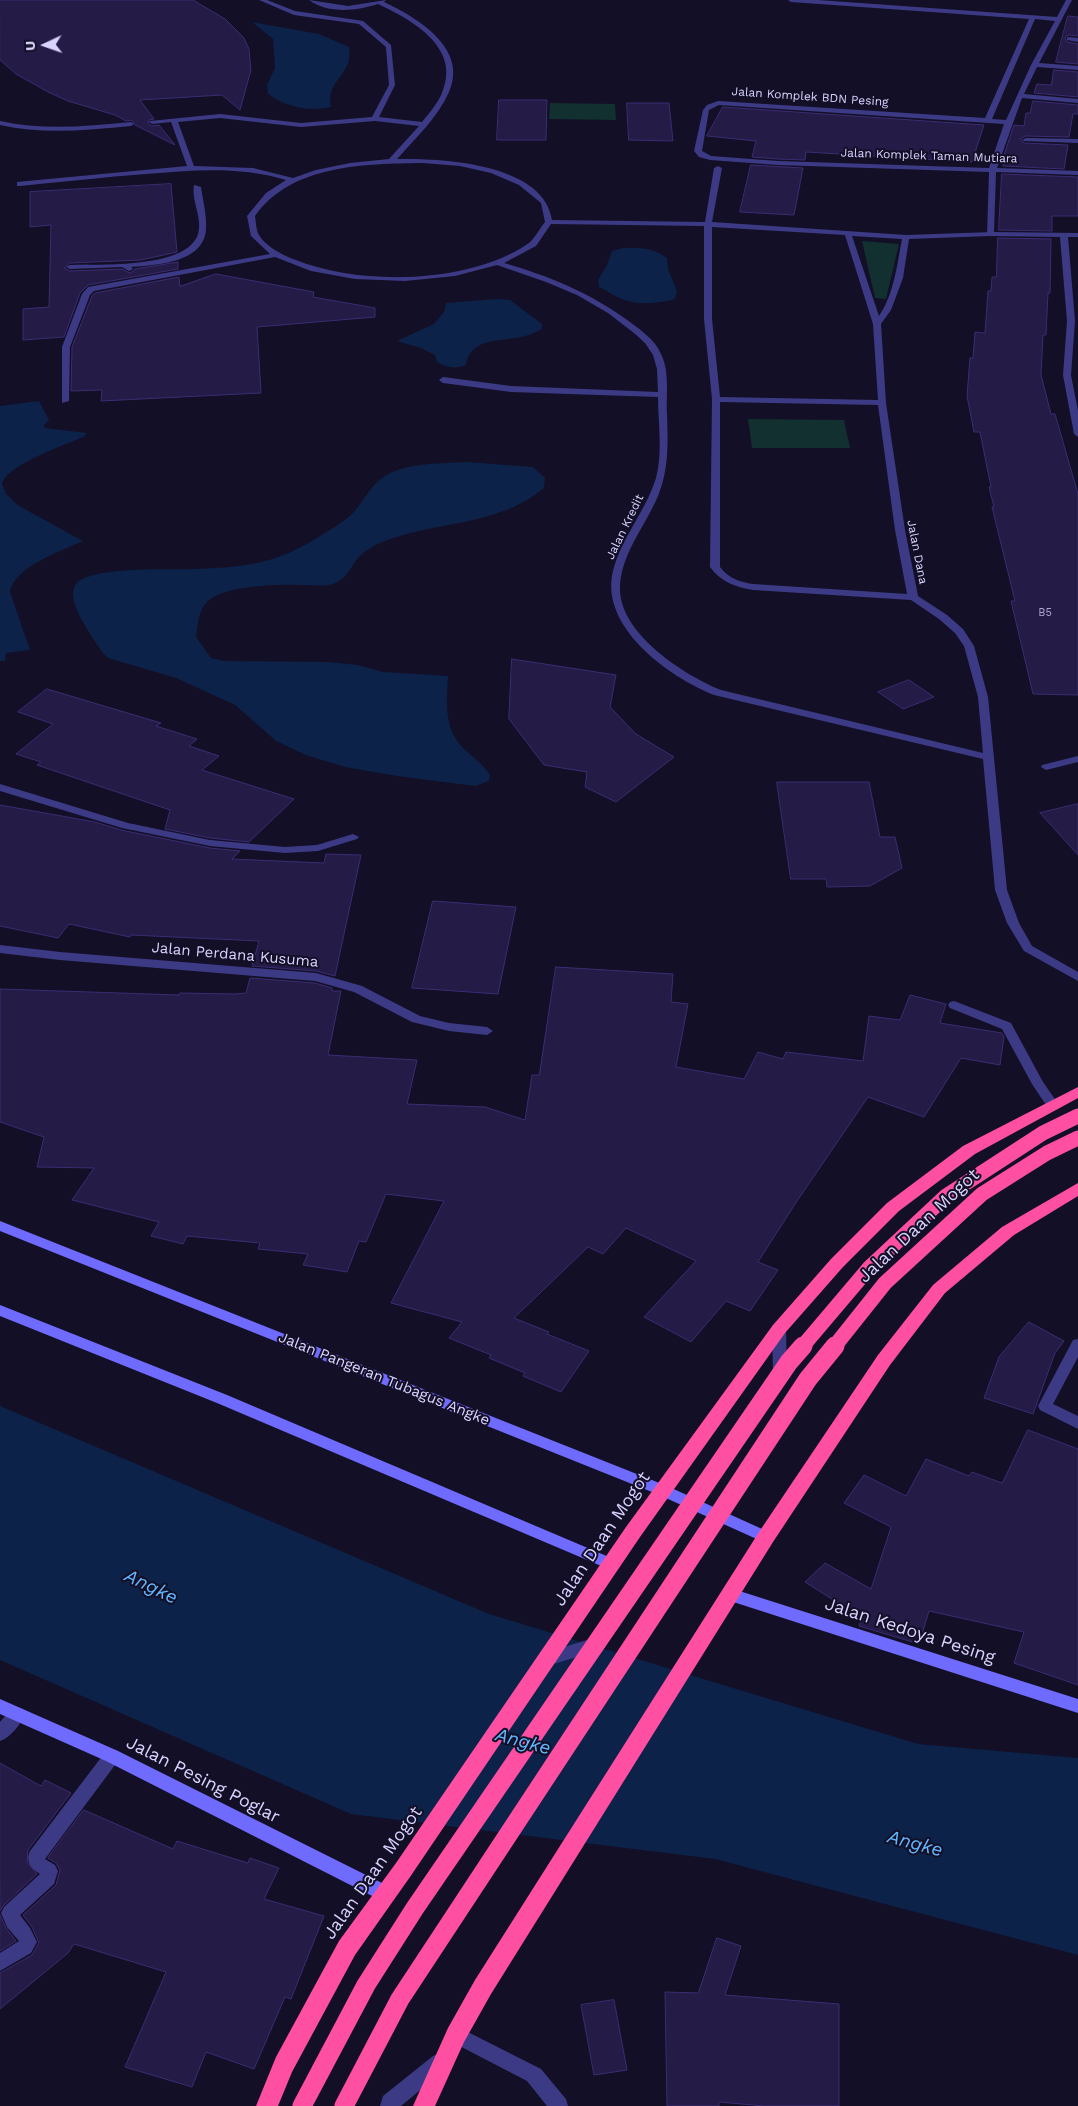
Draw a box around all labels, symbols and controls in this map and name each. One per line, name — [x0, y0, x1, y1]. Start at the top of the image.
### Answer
north arrow — [20, 20, 70, 70]
text: U — [22, 40, 38, 51]
street label: Jalan Komplek BDN Pesing — [731, 84, 889, 110]
street label: Jalan Komplek Taman Mutiara — [840, 146, 1018, 166]
street label: Jalan Kredit — [603, 492, 647, 562]
street label: Jalan Dana — [904, 519, 930, 585]
house number: B5 — [1038, 606, 1052, 620]
street label: Jalan Perdana Kusuma — [151, 939, 319, 971]
street label: Jalan Daan Mogot — [854, 1164, 984, 1288]
street label: Jalan Pangeran Tubagus Angke — [276, 1328, 492, 1430]
street label: Jalan Daan Mogot — [549, 1468, 655, 1610]
water label: Angke — [121, 1564, 181, 1610]
street label: Jalan Kedoya Pesing — [822, 1593, 998, 1669]
water label: Angke — [493, 1724, 553, 1760]
street label: Jalan Pesing Poglar — [123, 1732, 283, 1828]
street label: Jalan Daan Mogot — [319, 1802, 427, 1944]
water label: Angke — [885, 1826, 945, 1862]

